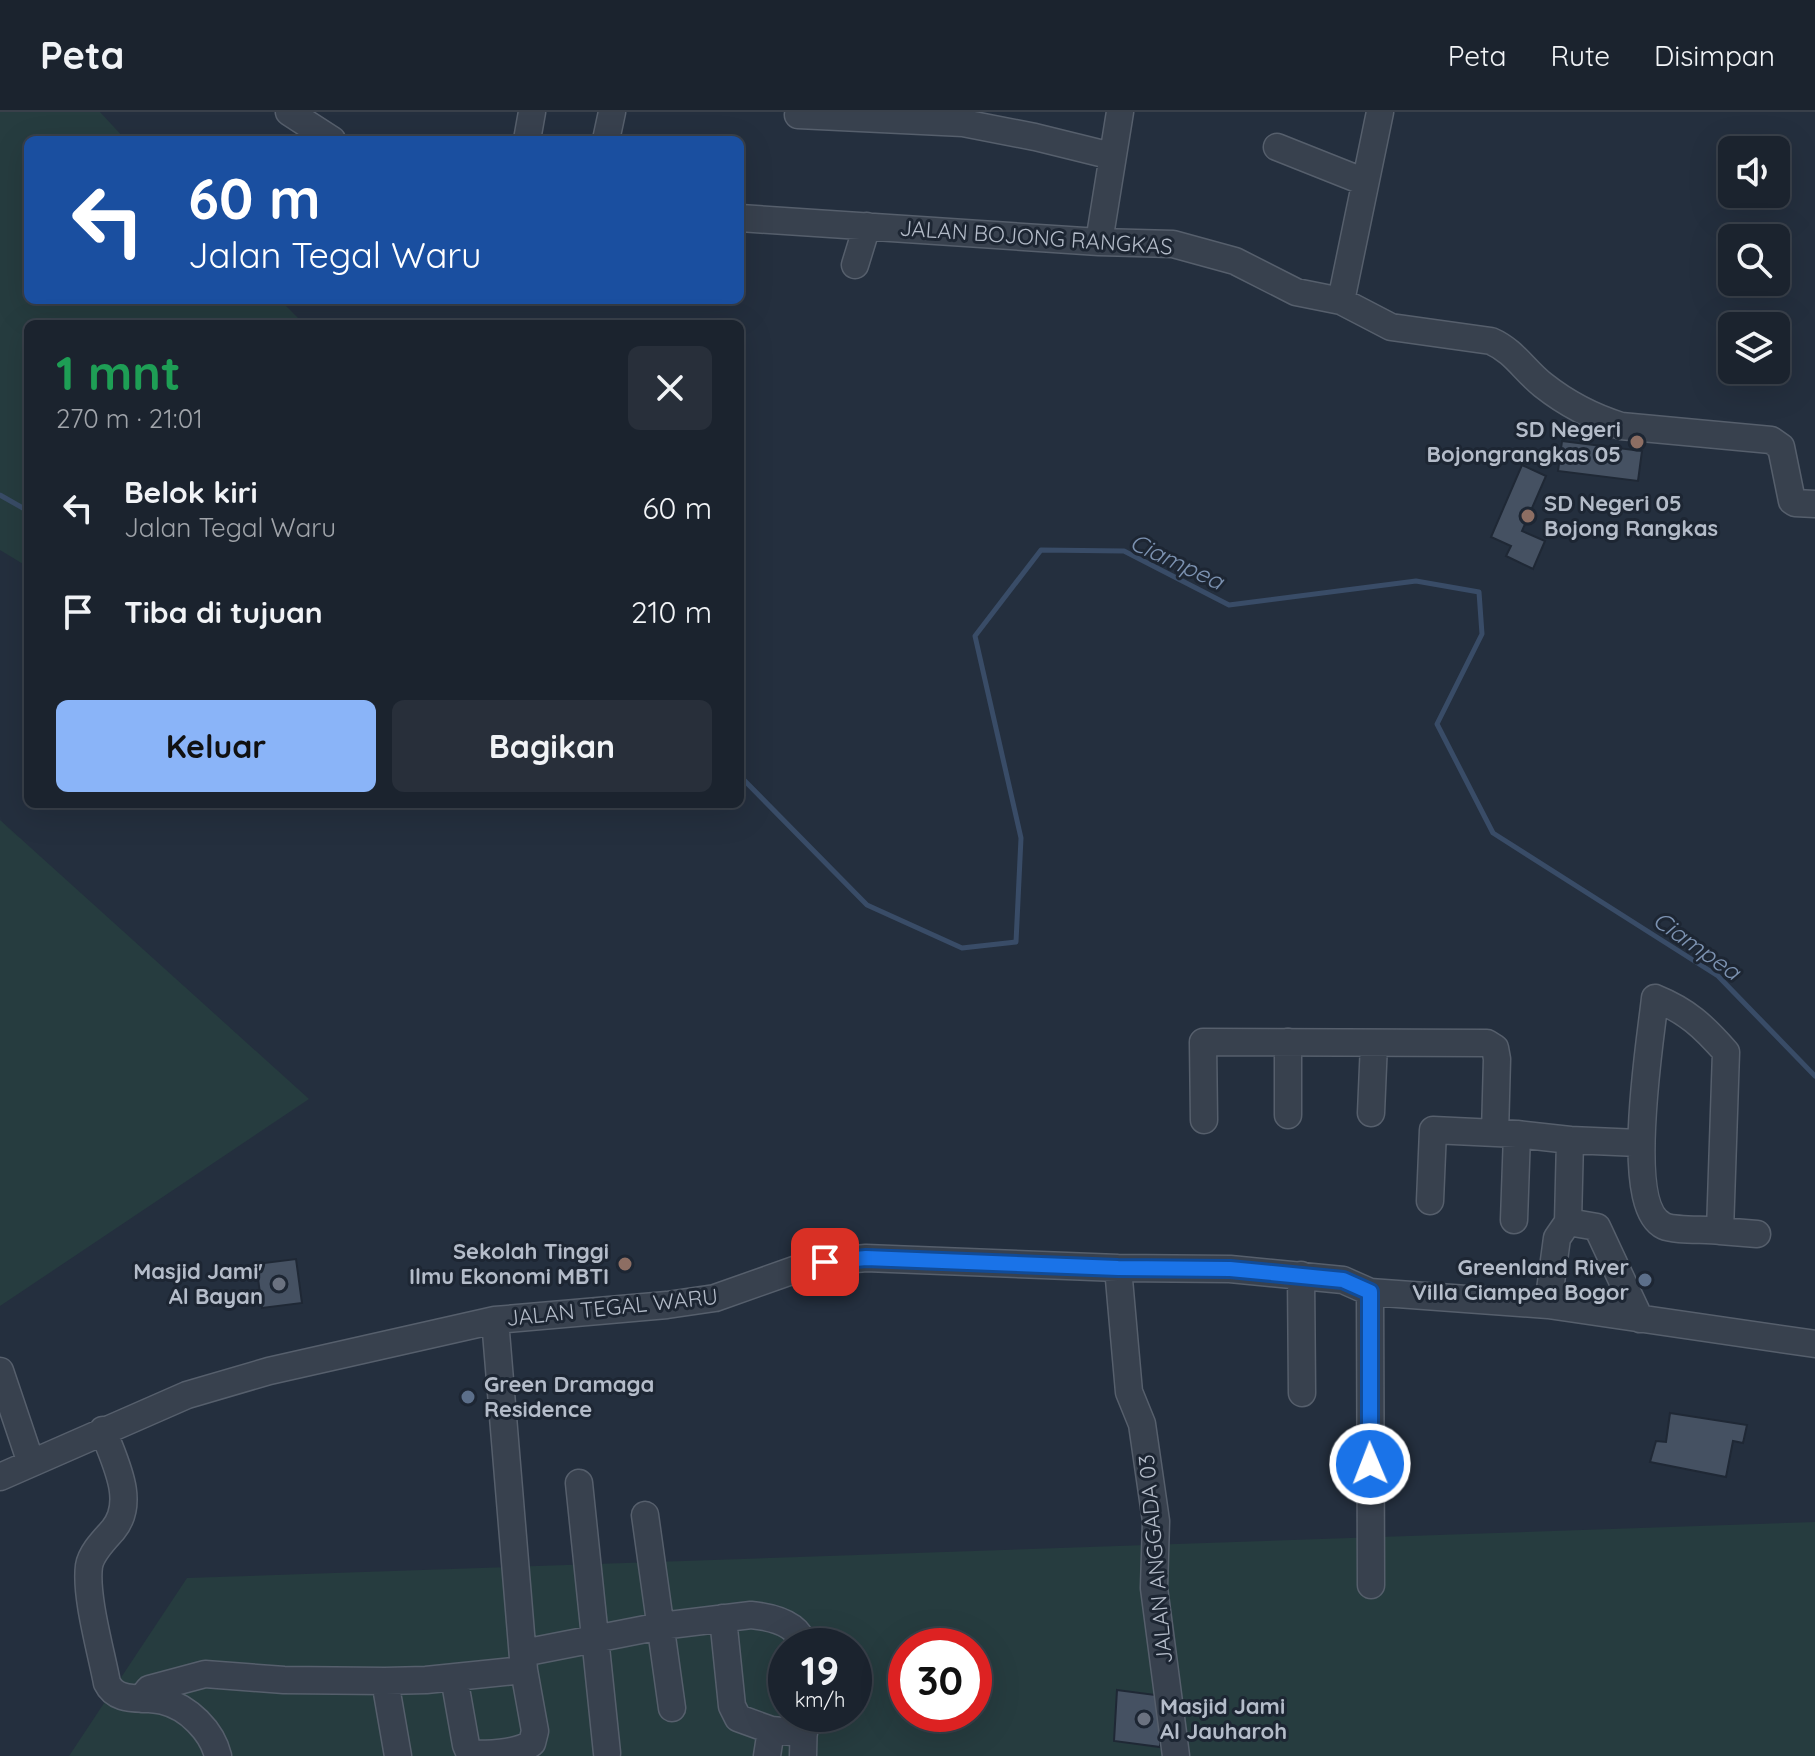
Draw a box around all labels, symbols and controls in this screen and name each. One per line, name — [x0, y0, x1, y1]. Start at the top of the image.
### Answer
text: Peta — [40, 31, 124, 79]
text: Peta — [1448, 38, 1507, 73]
text: Rute — [1551, 38, 1610, 73]
text: Disimpan — [1654, 38, 1775, 73]
map controls — [1718, 136, 1790, 384]
button: sound — [1718, 136, 1790, 208]
text: 60 m — [188, 163, 321, 233]
icon: left — [56, 168, 160, 272]
street label: JALAN BOJONG RANGKAS — [898, 213, 1174, 261]
button: search — [1718, 224, 1790, 296]
text: Jalan Tegal Waru — [188, 232, 482, 277]
button: layers — [1718, 312, 1790, 384]
text: 1 mnt — [56, 342, 181, 402]
button: close — [628, 346, 712, 430]
text: 270 m · 21:01 — [56, 402, 203, 435]
place label: SD Negeri Bojongrangkas 05 — [1427, 415, 1621, 468]
marker: SD Negeri Bojongrangkas 05 — [1628, 433, 1646, 451]
text: Belok kiri — [124, 473, 258, 511]
icon: left — [56, 486, 100, 530]
text: 60 m — [642, 489, 712, 527]
place label: SD Negeri 05 Bojong Rangkas — [1544, 489, 1718, 542]
marker: SD Negeri 05 Bojong Rangkas — [1519, 507, 1537, 525]
text: Jalan Tegal Waru — [124, 511, 336, 544]
water label: Ciampea — [1125, 526, 1230, 596]
icon: arrive — [56, 590, 100, 634]
text: Tiba di tujuan — [124, 593, 323, 631]
text: 210 m — [631, 593, 712, 631]
button: Keluar — [56, 700, 376, 792]
button: Bagikan — [392, 700, 712, 792]
water label: Ciampea — [1647, 904, 1748, 987]
pin — [791, 1228, 859, 1296]
place label: Sekolah Tinggi Ilmu Ekonomi MBTI — [409, 1237, 609, 1290]
icon: arrive — [803, 1240, 847, 1284]
place label: Greenland River Villa Ciampea Bogor — [1412, 1253, 1629, 1306]
marker: Sekolah Tinggi Ilmu Ekonomi MBTI — [616, 1255, 634, 1273]
place label: Masjid Jami' Al Bayan — [133, 1257, 263, 1310]
marker: Greenland River Villa Ciampea Bogor — [1636, 1271, 1654, 1289]
marker: Masjid Jami' Al Bayan — [270, 1275, 288, 1293]
street label: JALAN TEGAL WARU — [505, 1282, 719, 1332]
place label: Green Dramaga Residence — [484, 1370, 654, 1423]
marker: Green Dramaga Residence — [459, 1388, 477, 1406]
position arrow — [1328, 1422, 1412, 1506]
street label: JALAN ANGGADA 03 — [1132, 1453, 1178, 1665]
speed limit sign: 30 — [888, 1628, 992, 1732]
text: 19 — [801, 1645, 839, 1695]
text: km/h — [795, 1687, 845, 1712]
place label: Masjid Jami Al Jauharoh — [1160, 1692, 1287, 1745]
marker: Masjid Jami Al Jauharoh — [1135, 1710, 1153, 1728]

